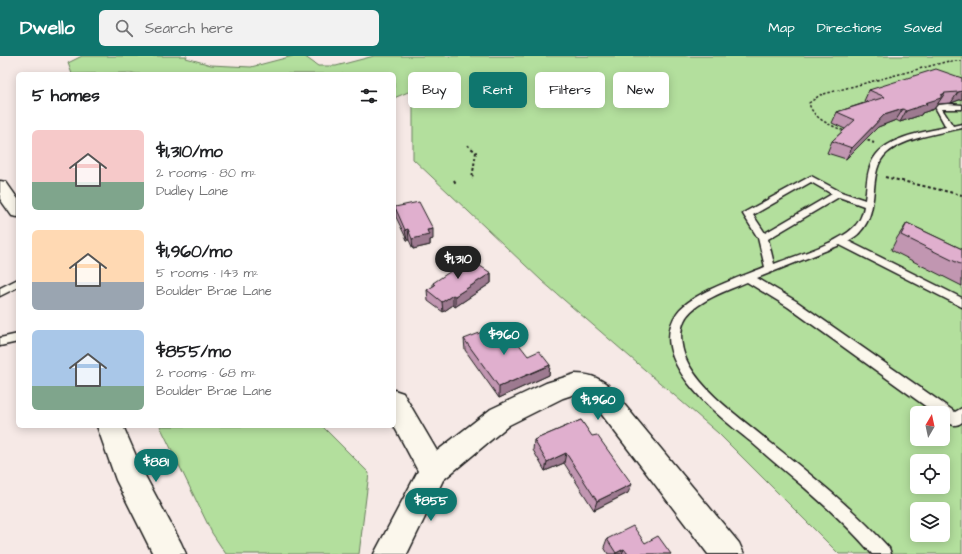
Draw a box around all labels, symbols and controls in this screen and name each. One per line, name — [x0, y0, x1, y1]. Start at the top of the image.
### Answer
search box — [99, 10, 379, 46]
text: Dwello — [20, 15, 75, 42]
icon: search — [113, 17, 135, 39]
text: Search here — [145, 18, 233, 39]
text: Map — [768, 18, 795, 38]
text: Directions — [817, 18, 882, 38]
text: Saved — [904, 18, 942, 38]
chip: Buy — [408, 72, 461, 108]
chip: Rent — [469, 72, 527, 108]
chip: Filters — [535, 72, 605, 108]
chip: New — [613, 72, 669, 108]
text: 5 homes — [32, 84, 100, 108]
icon: filters — [358, 85, 380, 107]
text: $1,310/mo — [156, 140, 223, 164]
icon: home — [64, 146, 112, 194]
text: 2 rooms · 80 m² — [156, 164, 256, 182]
text: Dudley Lane — [156, 182, 228, 200]
text: $1,960/mo — [156, 240, 232, 264]
icon: home — [64, 246, 112, 294]
pin: $1,310 — [425, 246, 491, 280]
text: $1,310 — [444, 250, 472, 268]
text: 5 rooms · 143 m² — [156, 264, 258, 282]
text: Boulder Brae Lane — [156, 282, 272, 300]
pin: $960 — [480, 322, 528, 356]
text: $960 — [489, 326, 520, 344]
text: $855/mo — [156, 340, 231, 364]
icon: home — [64, 346, 112, 394]
text: 2 rooms · 68 m² — [156, 364, 256, 382]
text: Boulder Brae Lane — [156, 382, 272, 400]
pin: $1,960 — [565, 387, 631, 421]
text: $1,960 — [581, 391, 615, 409]
north arrow — [910, 406, 950, 446]
map controls — [910, 406, 950, 542]
pin: $881 — [132, 449, 180, 483]
text: $881 — [143, 453, 169, 471]
button: locate — [910, 454, 950, 494]
pin: $855 — [407, 488, 455, 522]
text: $855 — [414, 492, 448, 510]
button: layers — [910, 502, 950, 542]

